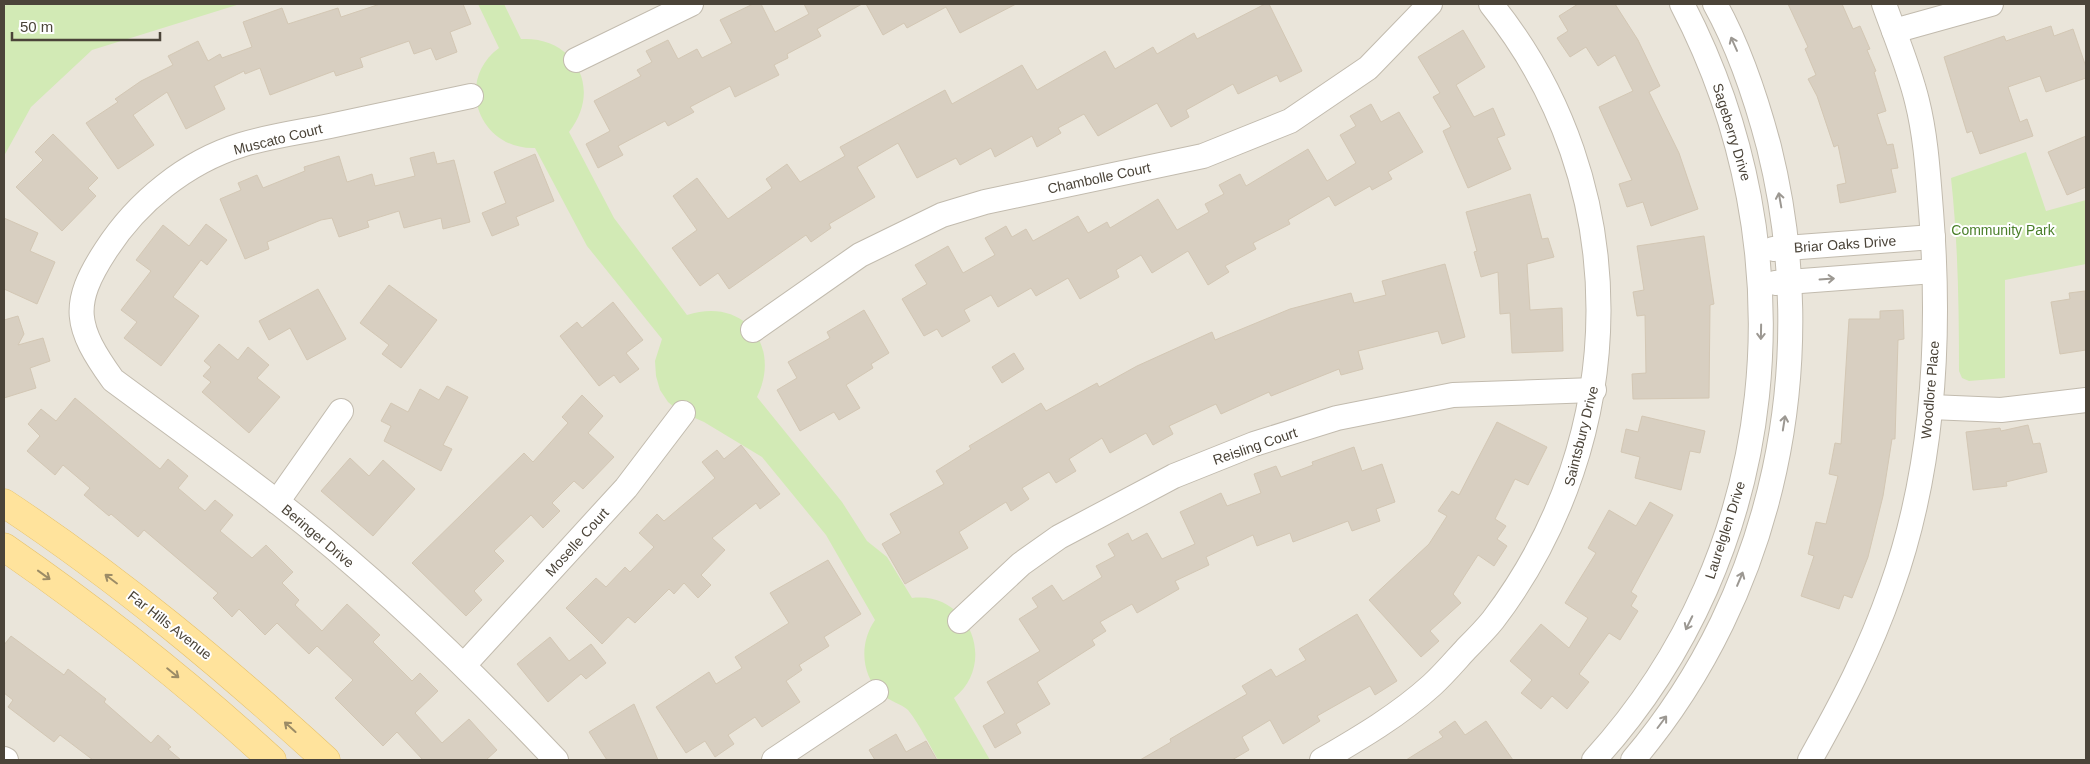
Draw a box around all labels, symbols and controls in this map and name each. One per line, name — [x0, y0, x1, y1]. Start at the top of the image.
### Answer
scale bar — [12, 10, 160, 42]
text: 50 m — [20, 18, 53, 35]
one-way arrow — [1729, 37, 1739, 52]
street label: Sageberry Drive — [1710, 81, 1754, 183]
street label: Muscato Court — [232, 120, 324, 158]
street label: Chambolle Court — [1046, 159, 1152, 197]
one-way arrow — [1775, 192, 1785, 208]
park label: Community Park — [1951, 222, 2056, 238]
street label: Briar Oaks Drive — [1793, 232, 1897, 256]
one-way arrow — [1818, 275, 1834, 284]
one-way arrow — [1756, 324, 1766, 340]
street label: Woodlore Place — [1918, 340, 1942, 440]
street label: Saintsbury Drive — [1561, 384, 1601, 488]
one-way arrow — [1779, 416, 1789, 432]
street label: Reisling Court — [1211, 424, 1299, 468]
street label: Laurelglen Drive — [1702, 479, 1748, 581]
street label: Beringer Drive — [279, 501, 358, 571]
street label: Moselle Court — [542, 504, 612, 579]
one-way arrow — [37, 569, 50, 580]
one-way arrow — [1737, 572, 1746, 587]
one-way arrow — [104, 574, 118, 584]
street label: Far Hills Avenue — [125, 587, 215, 663]
one-way arrow — [1684, 615, 1693, 630]
one-way arrow — [166, 668, 179, 679]
one-way arrow — [1657, 716, 1668, 729]
one-way arrow — [284, 721, 297, 733]

